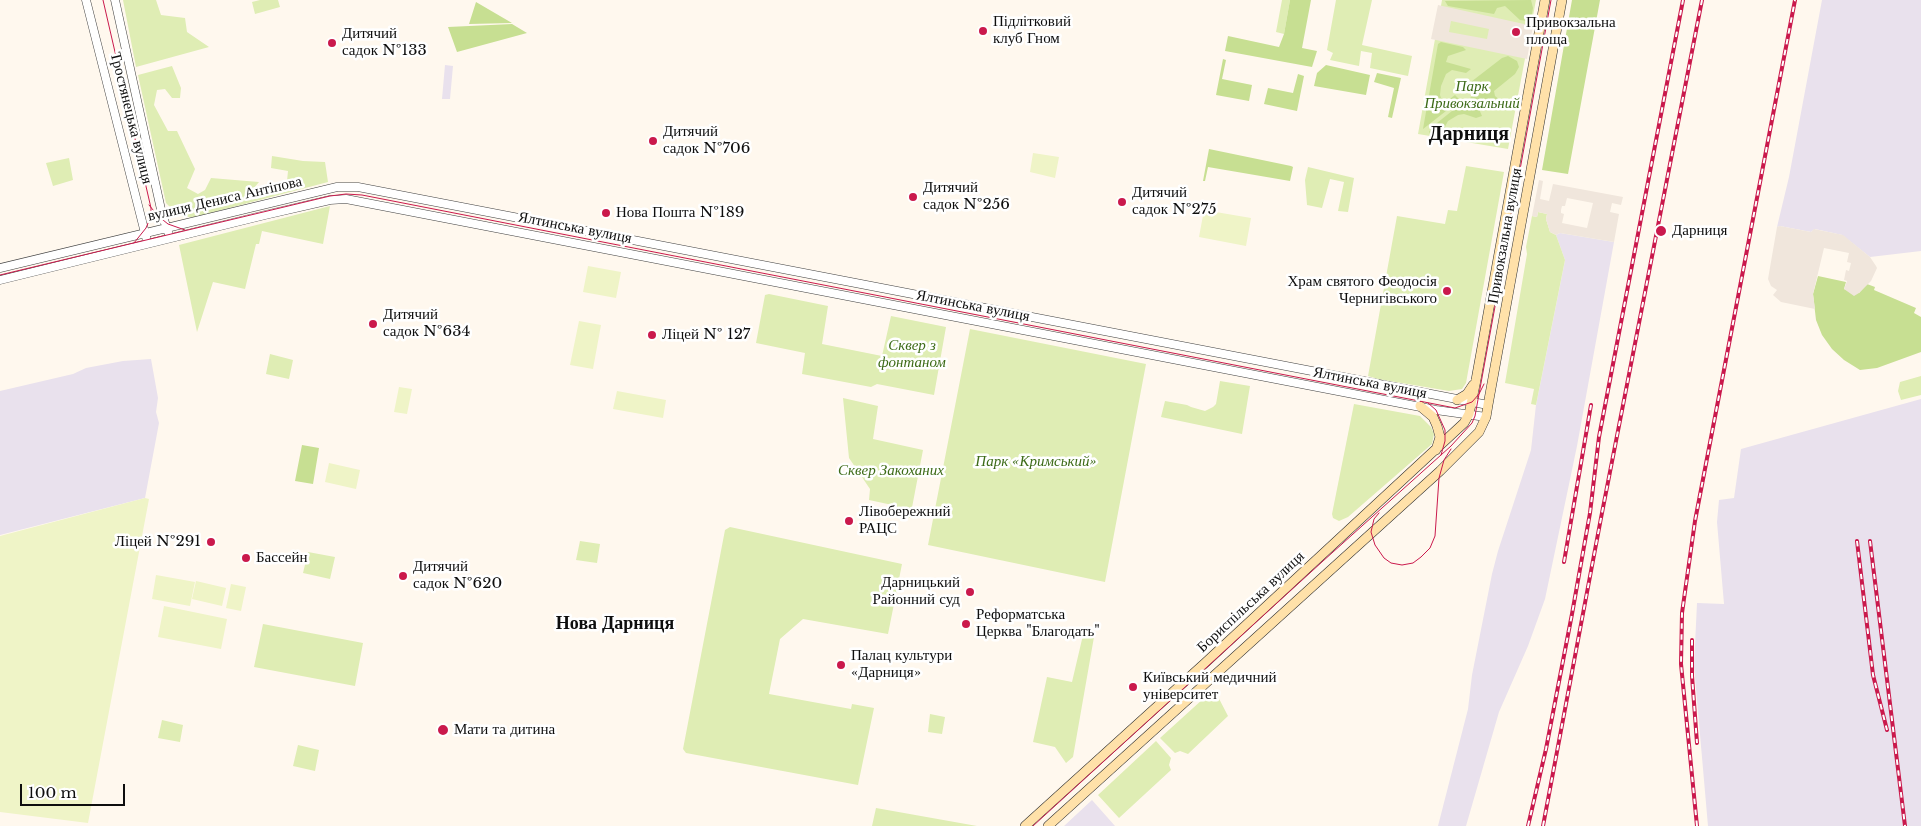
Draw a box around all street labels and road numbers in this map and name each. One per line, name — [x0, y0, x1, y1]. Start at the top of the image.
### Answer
street label: Тростянецька вулиця — [106, 50, 156, 186]
street label: Привокзальна вулиця — [1484, 167, 1526, 305]
street label: вулиця Дениса Антіпова — [146, 172, 304, 226]
street label: Ялтинська вулиця — [517, 208, 633, 248]
street label: Ялтинська вулиця — [915, 286, 1031, 326]
street label: Ялтинська вулиця — [1312, 363, 1428, 403]
street label: Бориспільська вулиця — [1194, 548, 1308, 656]

